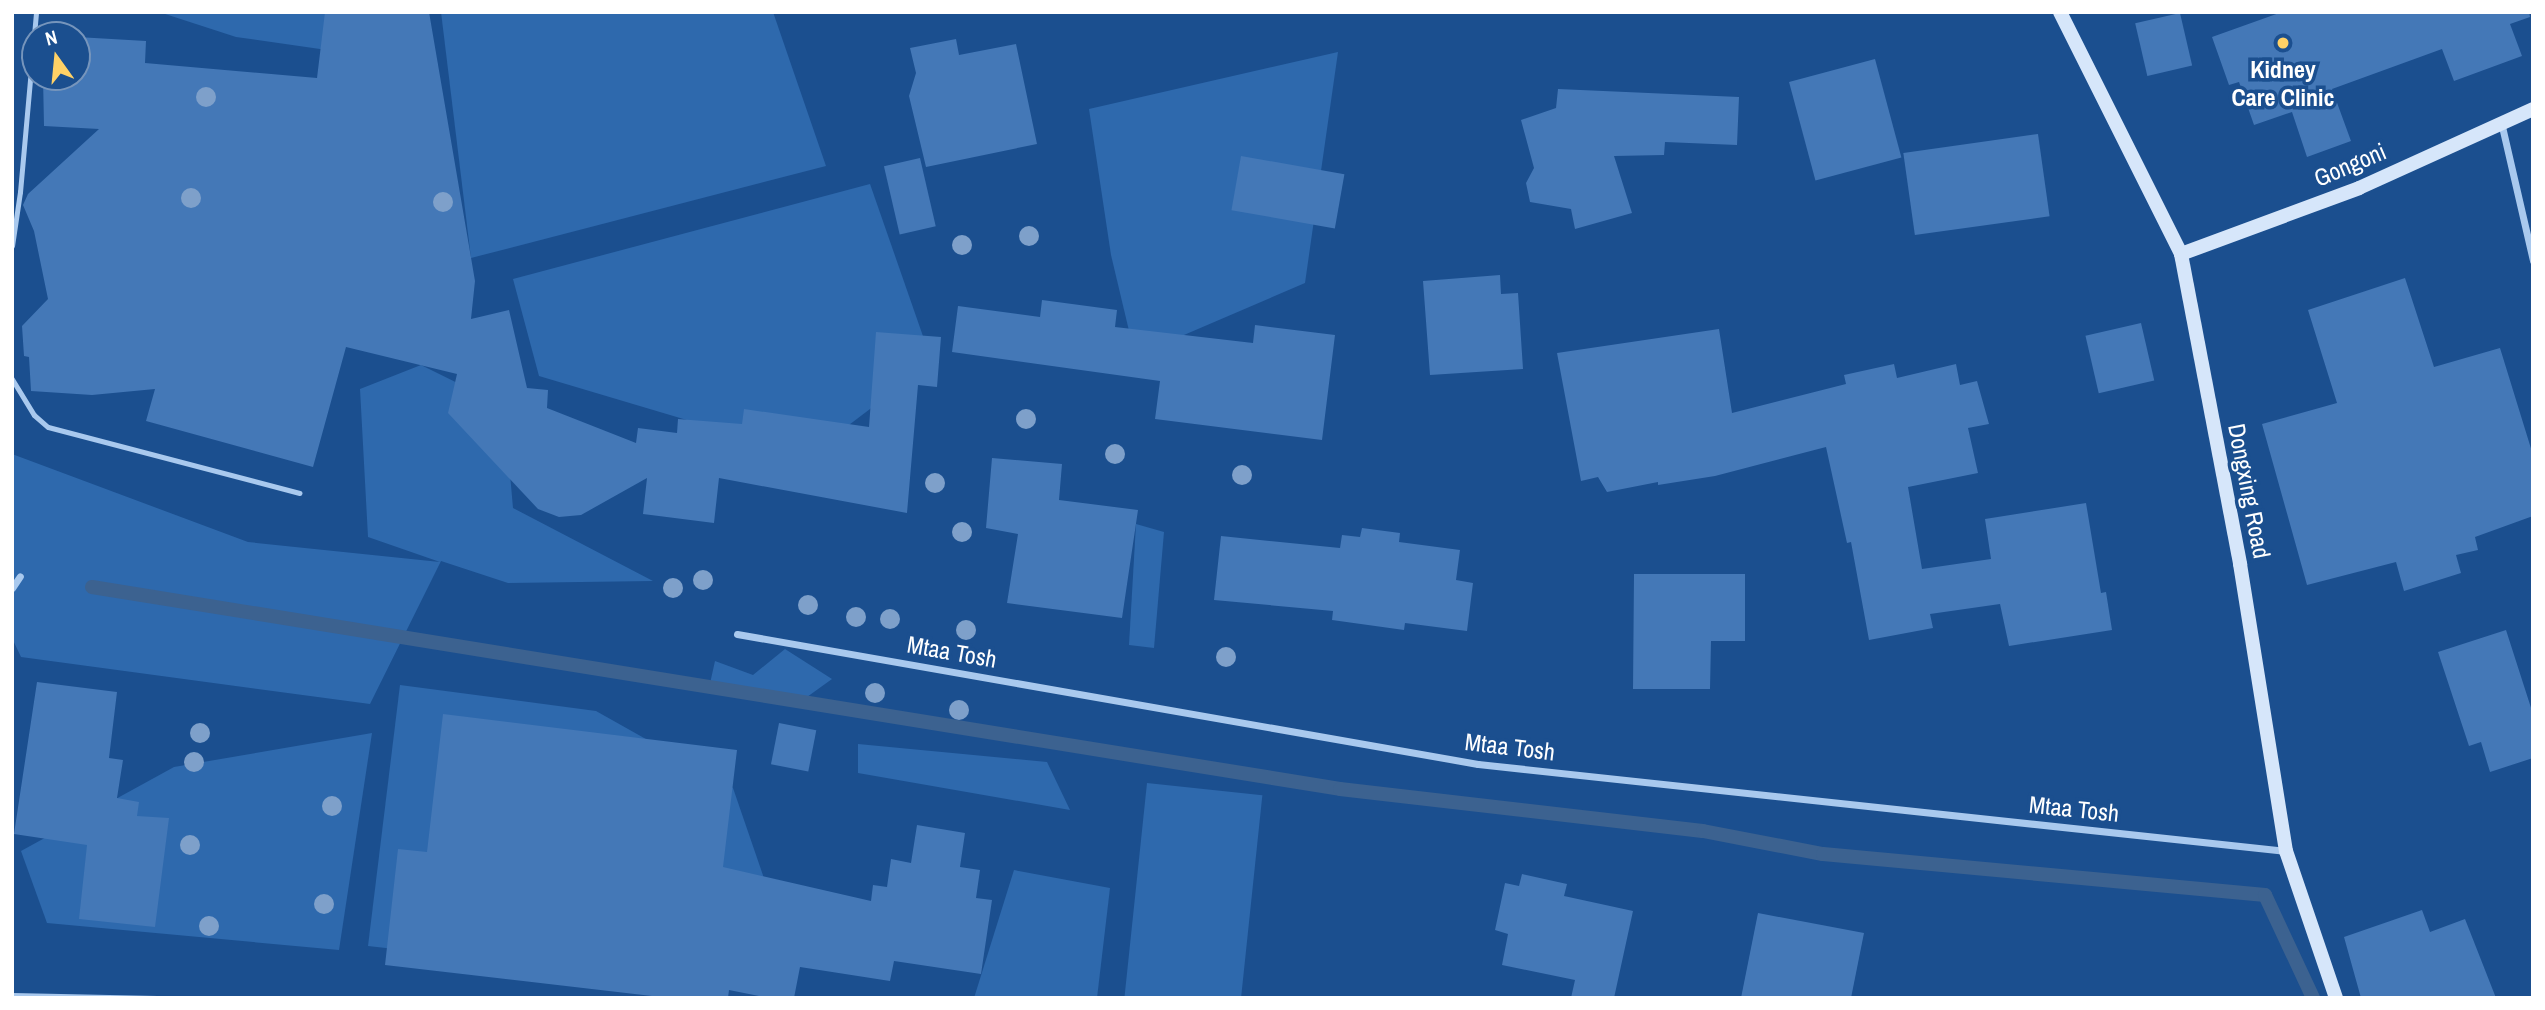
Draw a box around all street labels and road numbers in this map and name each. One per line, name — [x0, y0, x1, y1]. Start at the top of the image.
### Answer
street label: Gongoni — [2310, 137, 2390, 193]
street label: Dongxing Road — [2222, 421, 2276, 561]
street label: Mtaa Tosh — [905, 630, 999, 674]
street label: Mtaa Tosh — [1463, 727, 1557, 767]
street label: Mtaa Tosh — [2027, 790, 2121, 828]

